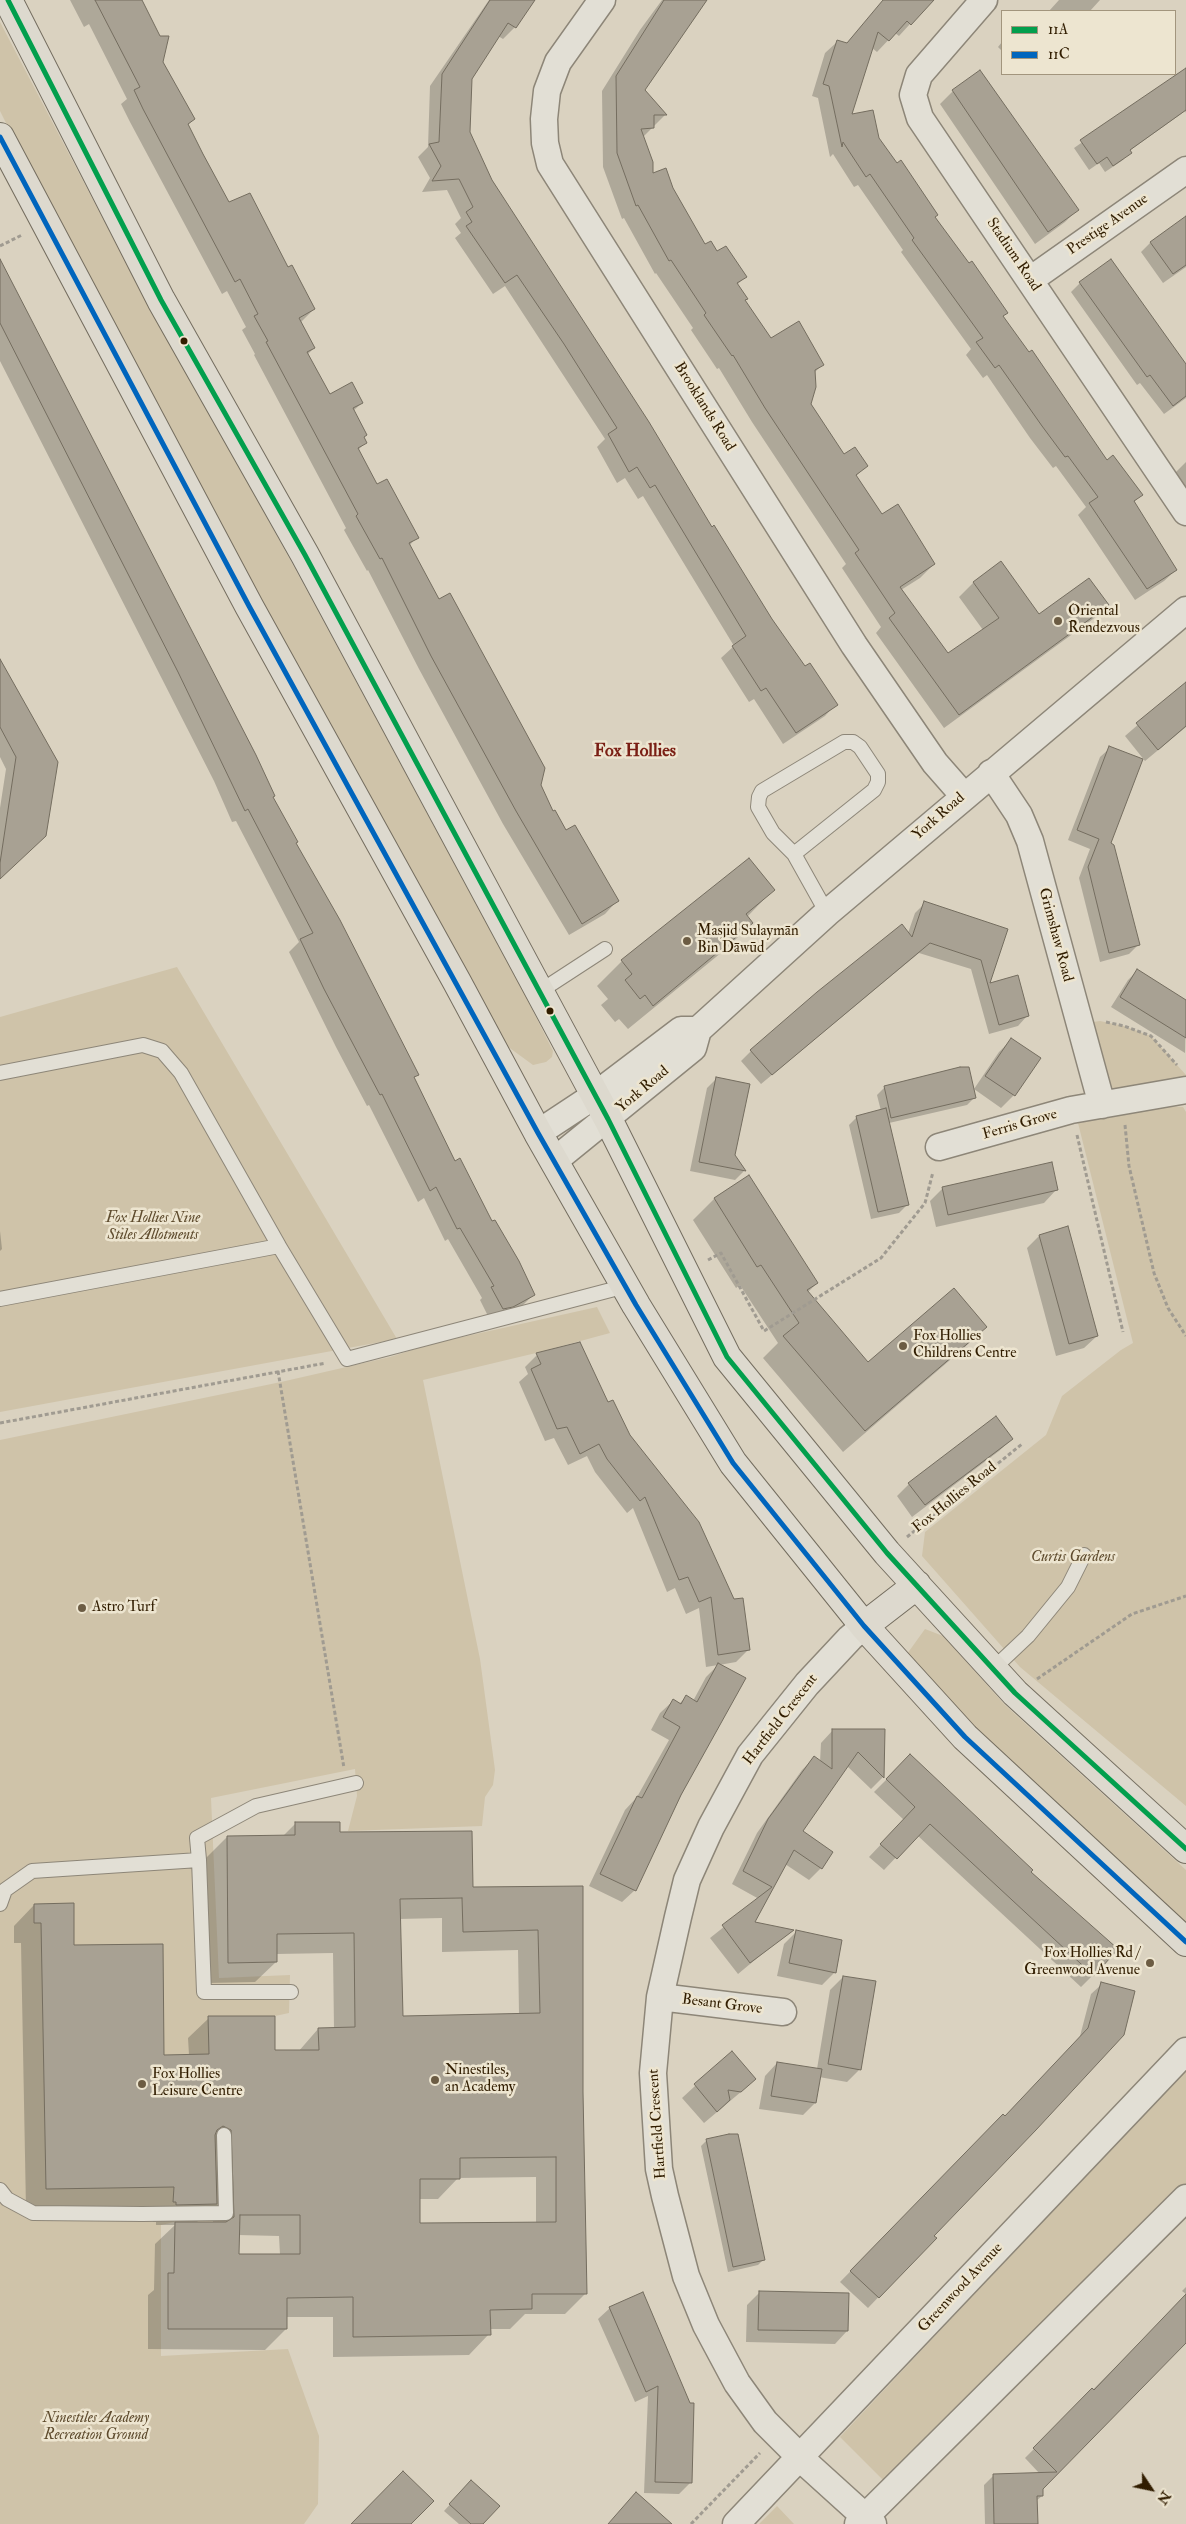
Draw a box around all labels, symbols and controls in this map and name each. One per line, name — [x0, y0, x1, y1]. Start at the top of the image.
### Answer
legend — [1001, 10, 1176, 75]
text: 11A — [1048, 20, 1068, 39]
text: 11C — [1048, 45, 1070, 64]
street label: Prestige Avenue — [1064, 190, 1152, 260]
street label: Stadium Road — [982, 215, 1044, 295]
unlabelled marker — [179, 336, 189, 346]
street label: Brooklands Road — [669, 359, 739, 455]
place label: Oriental Rendezvous — [1068, 603, 1140, 638]
marker: Oriental Rendezvous — [1052, 615, 1064, 627]
district label: Fox Hollies — [594, 741, 676, 763]
street label: York Road — [909, 789, 969, 845]
street label: Grimshaw Road — [1034, 886, 1076, 984]
place label: Masjid Sulaymān Bin Dāwūd — [697, 923, 799, 958]
marker: Masjid Sulaymān Bin Dāwūd — [681, 935, 693, 947]
unlabelled marker — [545, 1006, 555, 1016]
street label: York Road — [613, 1063, 673, 1117]
street label: Ferris Grove — [981, 1106, 1059, 1144]
park label: Fox Hollies Nine Stiles Allotments — [106, 1210, 200, 1245]
place label: Fox Hollies Childrens Centre — [913, 1328, 1016, 1363]
marker: Fox Hollies Childrens Centre — [897, 1340, 909, 1352]
street label: Fox Hollies Road — [909, 1459, 1001, 1537]
park label: Curtis Gardens — [1031, 1549, 1115, 1567]
place label: Astro Turf — [92, 1599, 155, 1617]
marker: Astro Turf — [76, 1602, 88, 1614]
street label: Hartfield Crescent — [740, 1671, 822, 1769]
place label: Fox Hollies Rd / Greenwood Avenue — [1024, 1945, 1140, 1980]
marker: Fox Hollies Rd / Greenwood Avenue — [1144, 1957, 1156, 1969]
street label: Besant Grove — [681, 1991, 763, 2019]
place label: Ninestiles, an Academy — [445, 2062, 515, 2097]
place label: Fox Hollies Leisure Centre — [152, 2066, 243, 2101]
street label: Hartfield Crescent — [645, 2068, 671, 2180]
marker: Ninestiles, an Academy — [429, 2074, 441, 2086]
marker: Fox Hollies Leisure Centre — [136, 2078, 148, 2090]
street label: Greenwood Avenue — [915, 2240, 1007, 2336]
park label: Ninestiles Academy Recreation Ground — [43, 2410, 149, 2445]
north arrow — [1126, 2464, 1176, 2514]
text: N — [1153, 2488, 1174, 2508]

